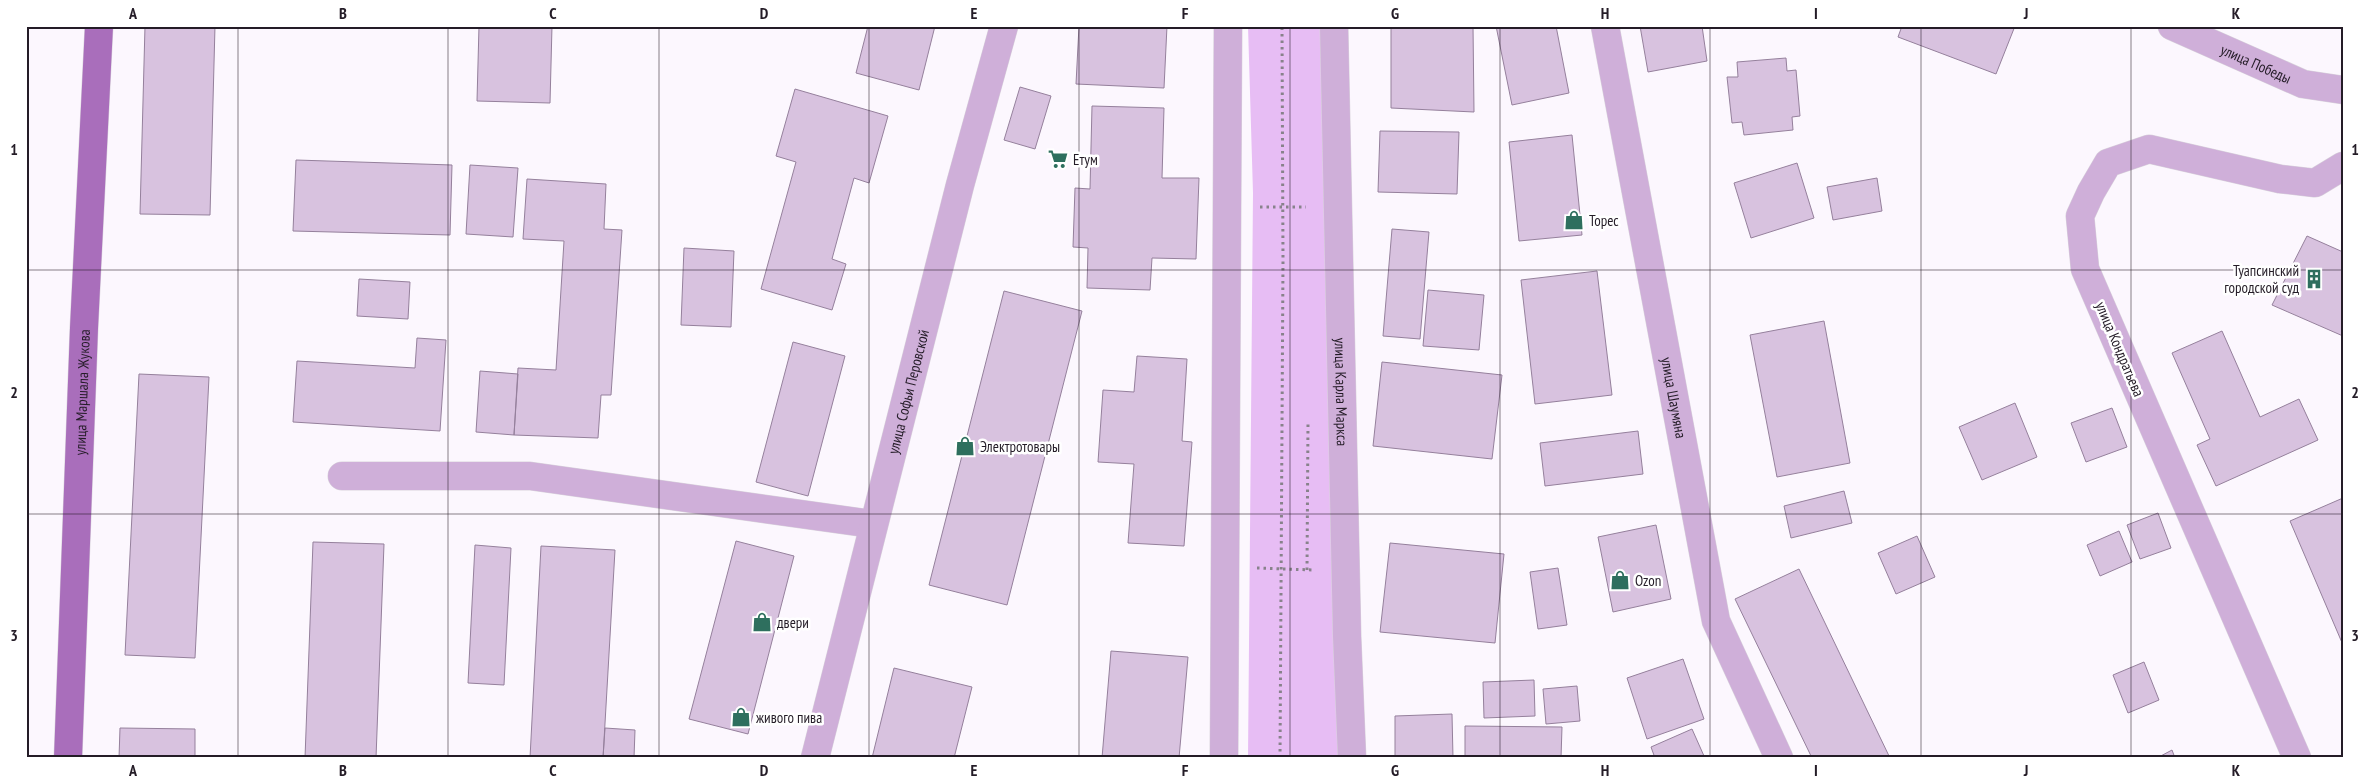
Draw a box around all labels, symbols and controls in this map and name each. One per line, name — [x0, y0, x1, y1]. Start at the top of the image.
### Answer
text: A — [128, 3, 138, 23]
text: B — [339, 3, 347, 23]
text: C — [549, 3, 557, 23]
text: D — [760, 3, 769, 23]
text: E — [971, 3, 978, 23]
text: F — [1182, 3, 1189, 23]
text: G — [1391, 3, 1399, 23]
text: H — [1601, 3, 1609, 23]
text: I — [1814, 3, 1818, 23]
text: J — [2023, 3, 2028, 23]
text: K — [2232, 3, 2241, 23]
street label: улица Победы — [2218, 39, 2294, 87]
text: 1 — [10, 139, 18, 159]
text: 1 — [2351, 139, 2359, 159]
supermarket icon: Етум — [1047, 148, 1069, 170]
place label: Етум — [1073, 150, 1098, 169]
shop icon: Торес — [1563, 209, 1585, 231]
place label: Торес — [1589, 211, 1619, 230]
place label: Туапсинский городской суд — [2224, 261, 2299, 297]
building icon: Туапсинский городской суд — [2303, 268, 2325, 290]
street label: улица Кондратьева — [2091, 299, 2149, 399]
street label: улица Софьи Перовской — [883, 327, 933, 456]
street label: улица Маршала Жукова — [70, 329, 93, 456]
street label: улица Карла Маркса — [1331, 338, 1352, 446]
street label: улица Шаумяна — [1657, 355, 1691, 440]
text: 2 — [10, 382, 18, 402]
text: 2 — [2351, 382, 2359, 402]
shop icon: Электротовары — [954, 435, 976, 457]
place label: Электротовары — [980, 437, 1060, 456]
shop icon: Ozon — [1609, 569, 1631, 591]
place label: Ozon — [1635, 571, 1661, 590]
shop icon: двери — [751, 611, 773, 633]
place label: двери — [777, 613, 809, 632]
text: 3 — [10, 625, 18, 645]
text: 3 — [2351, 625, 2359, 645]
shop icon: живого пива — [730, 706, 752, 728]
place label: живого пива — [756, 708, 822, 727]
text: A — [128, 760, 138, 780]
text: B — [339, 760, 347, 780]
text: C — [549, 760, 557, 780]
text: D — [760, 760, 769, 780]
text: E — [971, 760, 978, 780]
text: F — [1182, 760, 1189, 780]
text: G — [1391, 760, 1399, 780]
text: H — [1601, 760, 1609, 780]
text: I — [1814, 760, 1818, 780]
text: J — [2023, 760, 2028, 780]
text: K — [2232, 760, 2241, 780]

